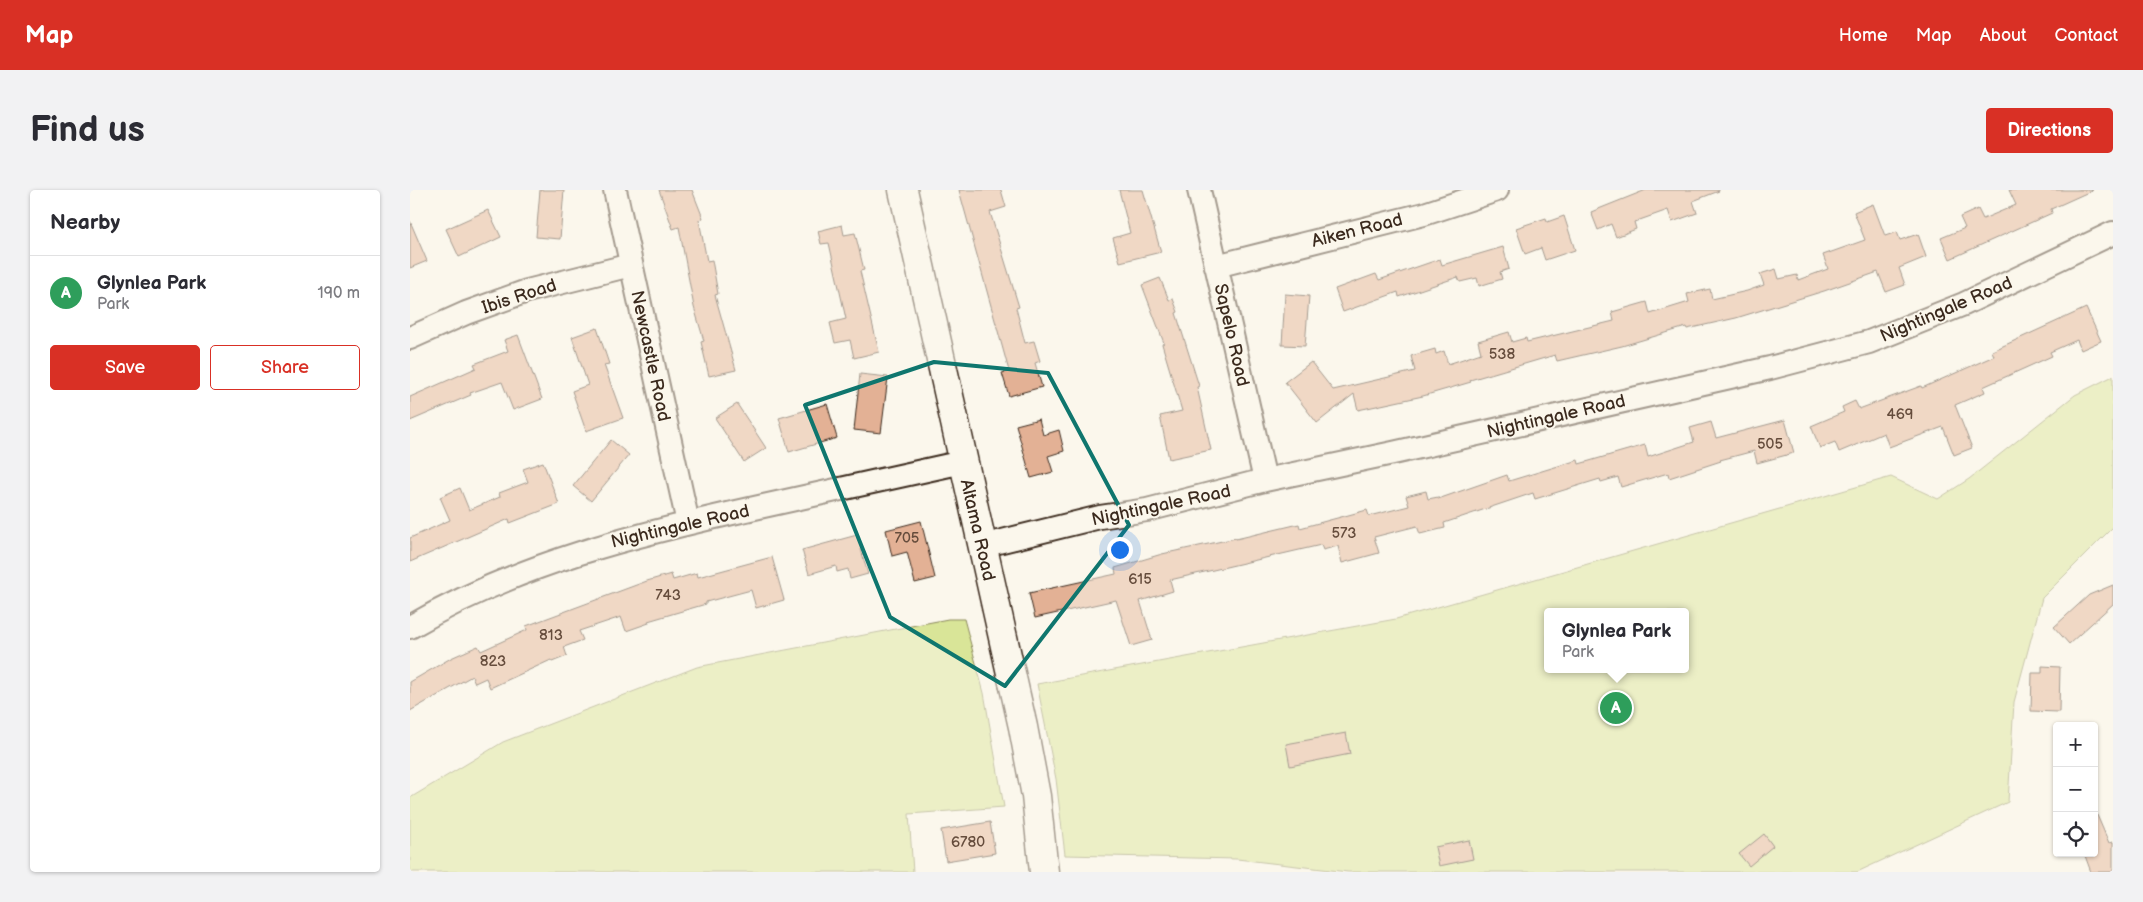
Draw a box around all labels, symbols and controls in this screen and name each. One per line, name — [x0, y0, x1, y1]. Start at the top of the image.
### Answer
text: Map — [25, 21, 73, 50]
text: Home — [1839, 25, 1888, 46]
text: Map — [1916, 25, 1952, 46]
text: About — [1980, 25, 2027, 46]
text: Contact — [2055, 25, 2118, 46]
button: Directions — [1986, 108, 2113, 153]
text: Find us — [30, 109, 145, 152]
street label: Aiken Road — [1309, 209, 1405, 252]
text: Nearby — [50, 210, 120, 235]
text: Glynlea Park — [97, 272, 206, 295]
street label: Nightingale Road — [1877, 272, 2015, 347]
street label: Ibis Road — [479, 275, 559, 318]
street label: Sapelo Road — [1210, 282, 1254, 388]
text: A — [61, 284, 71, 303]
text: 190 m — [318, 284, 360, 303]
street label: Newcastle Road — [626, 289, 675, 423]
text: Park — [97, 295, 129, 314]
button: Save — [50, 345, 200, 390]
button: Share — [210, 345, 360, 390]
house number: 538 — [1489, 345, 1516, 364]
street label: Nightingale Road — [1485, 390, 1627, 443]
house number: 469 — [1887, 405, 1914, 424]
house number: 505 — [1757, 435, 1783, 454]
street label: Altama Road — [956, 477, 999, 583]
street label: Nightingale Road — [1090, 481, 1233, 530]
street label: Nightingale Road — [609, 500, 751, 553]
house number: 573 — [1331, 524, 1357, 543]
house number: 705 — [895, 529, 919, 548]
your location — [1107, 537, 1133, 563]
house number: 615 — [1128, 570, 1152, 589]
house number: 743 — [655, 586, 681, 605]
popup — [1544, 608, 1689, 673]
text: Glynlea Park — [1562, 620, 1671, 643]
house number: 813 — [539, 626, 563, 645]
text: Park — [1562, 643, 1594, 662]
house number: 823 — [480, 652, 506, 671]
pin: A — [1600, 689, 1632, 727]
map controls — [2053, 722, 2098, 857]
button: + — [2053, 722, 2098, 767]
button: − — [2053, 767, 2098, 812]
button: locate — [2053, 812, 2098, 857]
house number: 6780 — [951, 833, 985, 852]

